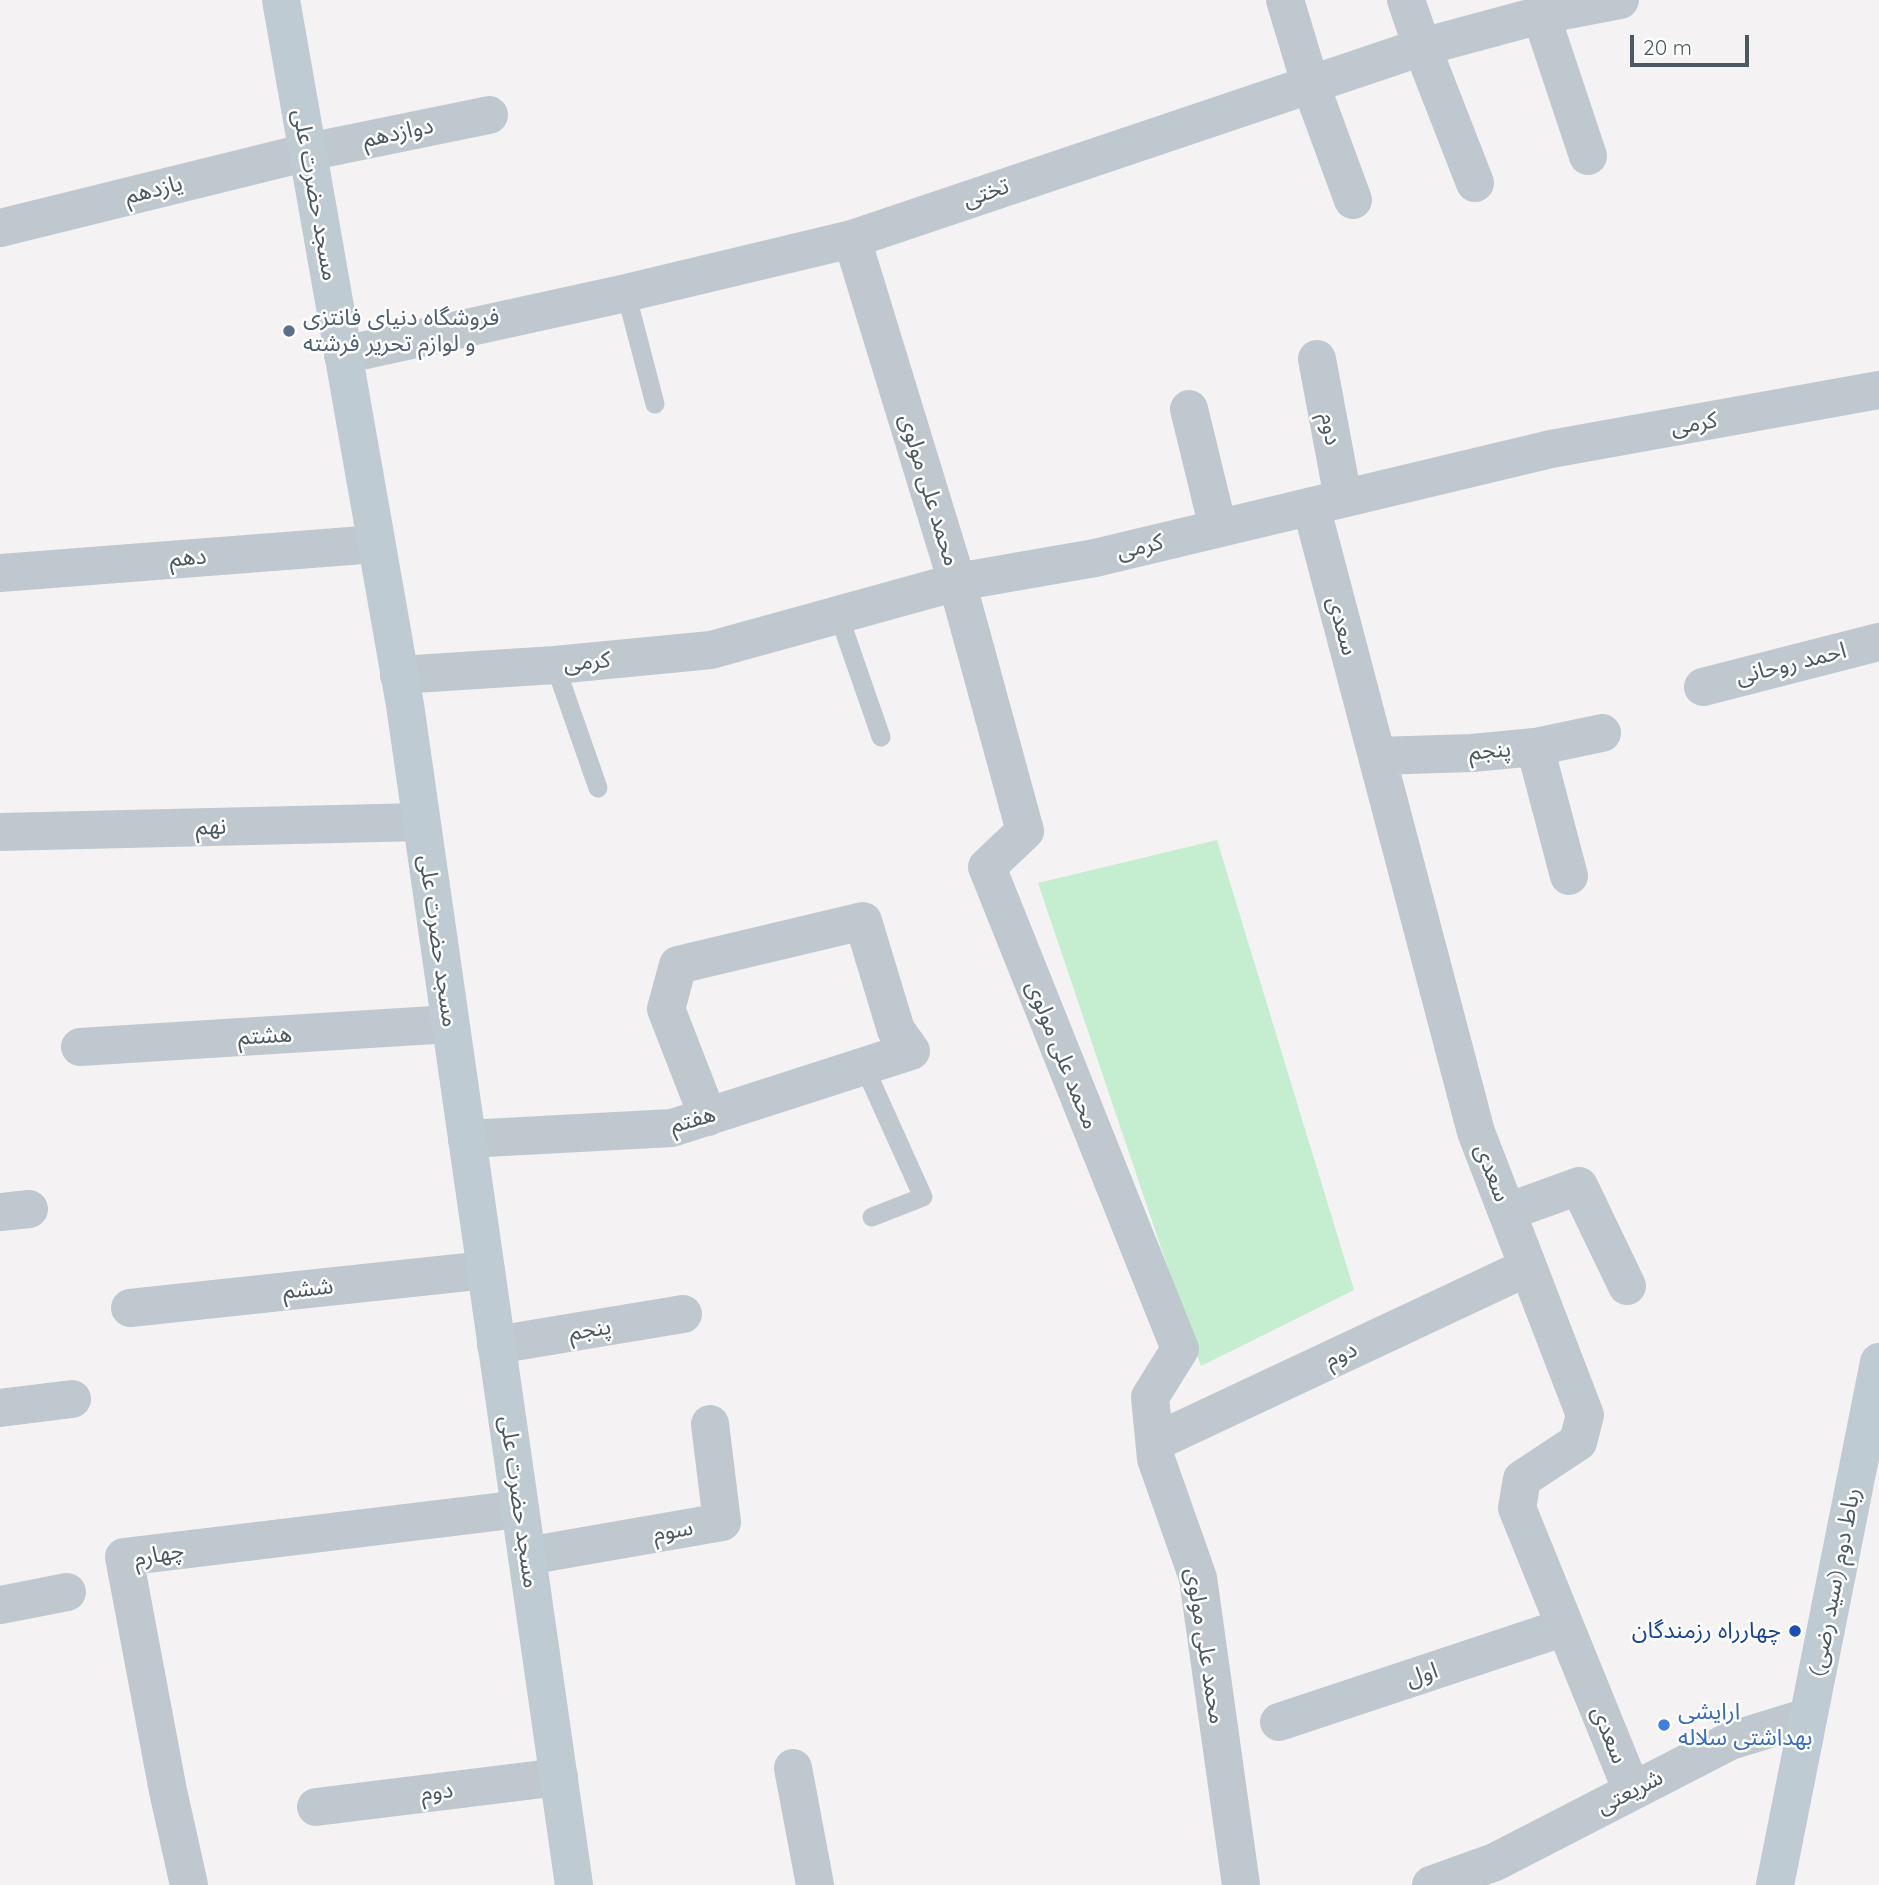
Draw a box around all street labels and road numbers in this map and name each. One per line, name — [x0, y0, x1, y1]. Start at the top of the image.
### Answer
street label: مسجد حضرت علی — [286, 107, 344, 283]
street label: دوازدهم — [360, 112, 436, 154]
street label: یازدهم — [122, 170, 186, 210]
street label: تختی — [959, 172, 1013, 214]
street label: کرمی — [1669, 406, 1719, 442]
street label: دوم — [1313, 410, 1347, 448]
street label: محمد علی مولوی — [893, 411, 965, 569]
street label: کرمی — [1114, 528, 1166, 566]
street label: دهم — [169, 543, 207, 573]
street label: سعدی — [1321, 594, 1363, 658]
street label: احمد روحانی — [1733, 637, 1849, 691]
street label: کرمی — [563, 646, 611, 678]
street label: پنجم — [1468, 735, 1512, 767]
street label: نهم — [195, 813, 227, 841]
street label: مسجد حضرت علی — [412, 853, 464, 1029]
street label: محمد علی مولوی — [1020, 977, 1104, 1133]
street label: هشتم — [237, 1021, 293, 1051]
street label: هفتم — [667, 1100, 719, 1140]
street label: سعدی — [1468, 1140, 1516, 1206]
street label: ششم — [281, 1273, 335, 1305]
street label: پنجم — [567, 1313, 613, 1347]
street label: دوم — [1320, 1336, 1362, 1374]
street label: مسجد حضرت علی — [493, 1414, 545, 1590]
street label: رباط دوم (سید رضی) — [1803, 1485, 1867, 1679]
street label: سوم — [651, 1514, 695, 1548]
street label: چهارم — [132, 1537, 186, 1573]
street label: محمد علی مولوی — [1179, 1566, 1231, 1726]
street label: اول — [1403, 1657, 1441, 1693]
street label: سعدی — [1585, 1702, 1633, 1768]
street label: شریعتی — [1592, 1764, 1668, 1820]
street label: دوم — [419, 1776, 455, 1808]

